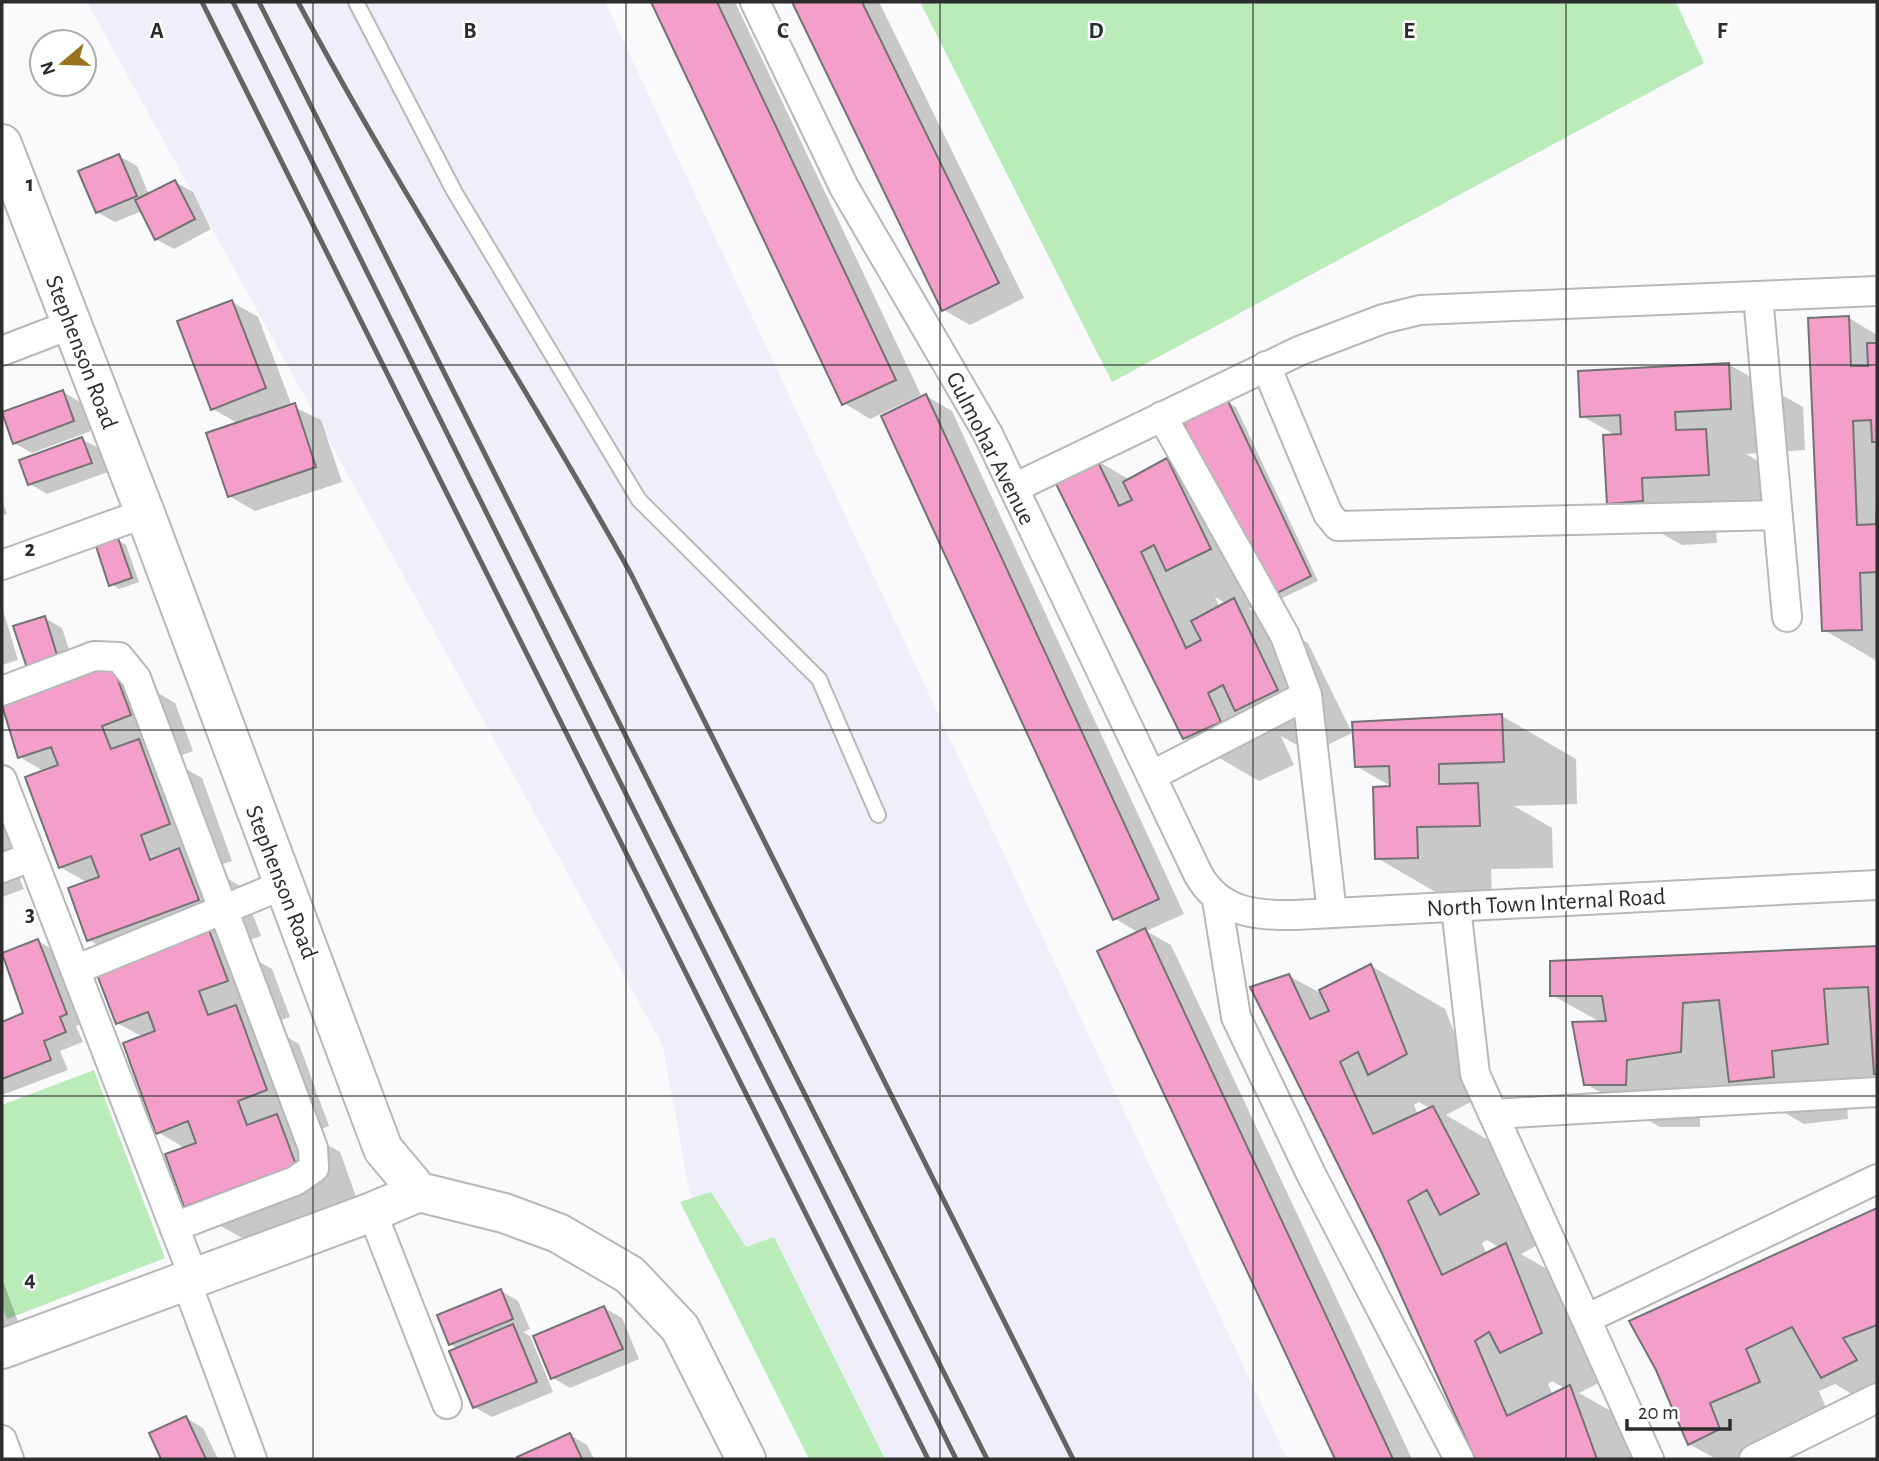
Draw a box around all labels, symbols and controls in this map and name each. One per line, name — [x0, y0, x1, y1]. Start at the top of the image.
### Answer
text: A — [150, 20, 164, 43]
text: B — [463, 20, 477, 43]
text: C — [777, 20, 789, 43]
text: D — [1088, 20, 1104, 43]
text: E — [1403, 20, 1415, 43]
text: F — [1717, 20, 1728, 43]
north arrow — [28, 28, 98, 98]
text: N — [37, 59, 59, 77]
text: 1 — [26, 173, 34, 196]
street label: Stephenson Road — [41, 272, 121, 432]
street label: Gulmohar Avenue — [941, 368, 1039, 529]
text: 2 — [25, 538, 36, 561]
street label: Stephenson Road — [241, 802, 321, 962]
street label: North Town Internal Road — [1426, 885, 1666, 921]
text: 3 — [25, 903, 35, 926]
text: 4 — [24, 1268, 36, 1291]
scale bar — [1627, 1388, 1730, 1432]
text: 20 m — [1638, 1402, 1679, 1423]

